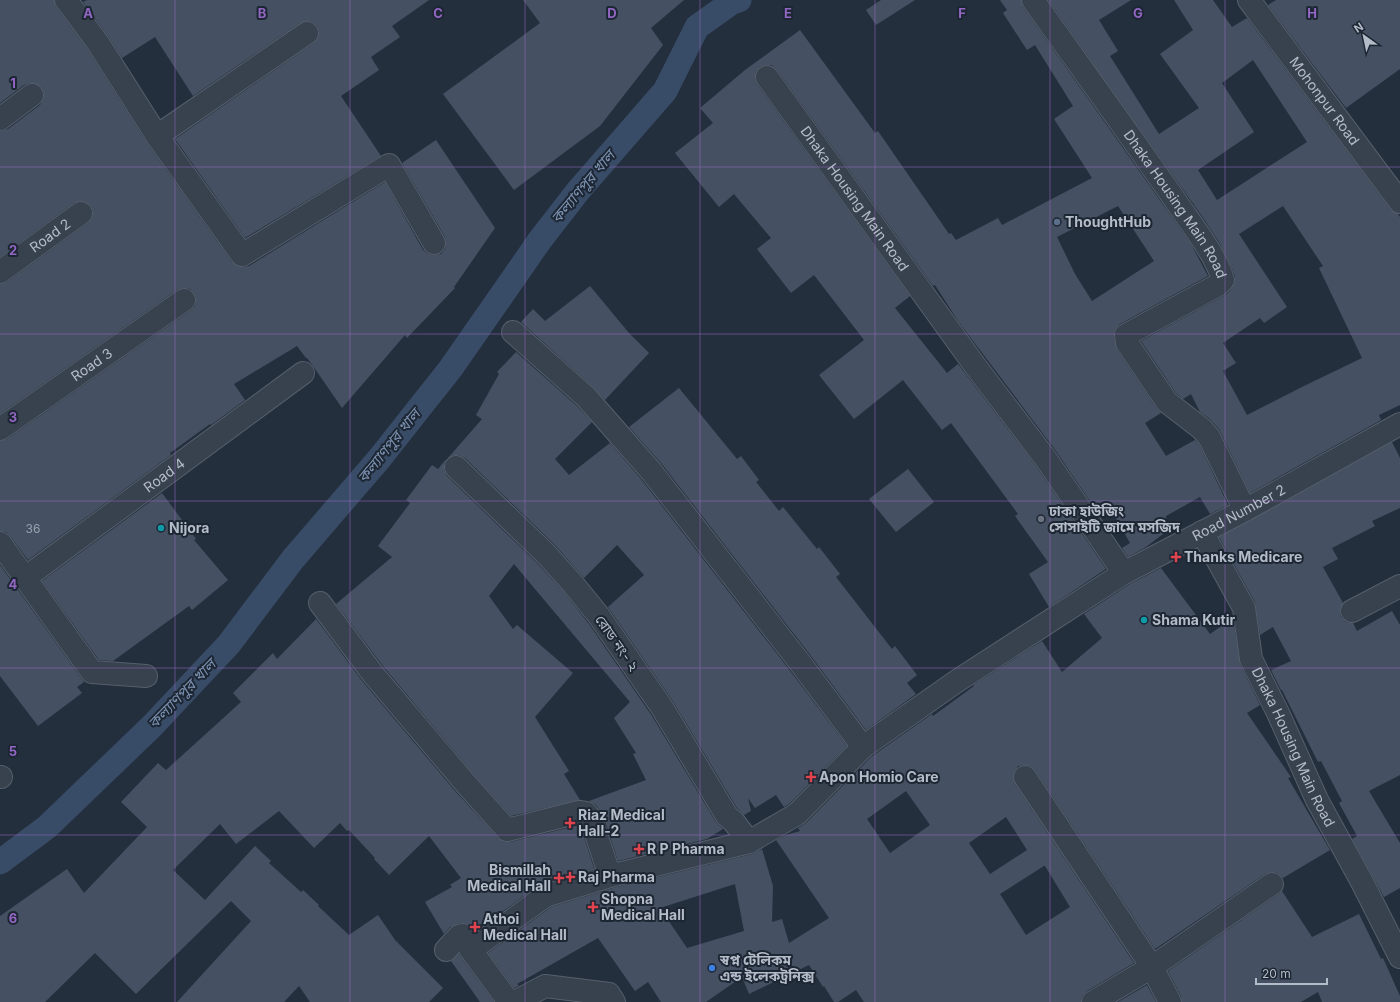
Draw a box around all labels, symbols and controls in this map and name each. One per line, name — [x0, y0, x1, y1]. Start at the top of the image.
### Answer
text: A — [83, 5, 93, 21]
text: B — [258, 5, 267, 21]
text: C — [433, 5, 443, 21]
text: D — [607, 5, 617, 21]
text: E — [784, 5, 792, 21]
text: F — [958, 5, 966, 21]
text: G — [1133, 5, 1143, 21]
text: H — [1307, 5, 1317, 21]
north arrow — [1344, 16, 1384, 56]
text: N — [1351, 19, 1366, 36]
street label: Mohonpur Road — [1286, 53, 1363, 148]
text: 1 — [10, 75, 16, 91]
street label: Dhaka Housing Main Road — [797, 123, 913, 274]
street label: Dhaka Housing Main Road — [1120, 126, 1231, 280]
water label: কল্যাণপুর খাল — [547, 144, 621, 227]
place label: ThoughtHub — [1065, 213, 1151, 230]
street label: Road 2 — [26, 215, 74, 256]
marker: ThoughtHub — [1052, 217, 1062, 227]
text: 2 — [9, 242, 17, 258]
street label: Road 3 — [68, 344, 115, 385]
water label: কল্যাণপুর খাল — [353, 403, 426, 486]
text: 3 — [9, 409, 17, 425]
street label: Road 4 — [140, 454, 188, 496]
street label: Road Number 2 — [1189, 480, 1288, 544]
place label: ঢাকা হাউজিং সোসাইটি জামে মসজিদ — [1048, 502, 1181, 535]
marker: ঢাকা হাউজিং সোসাইটি জামে মসজিদ — [1036, 514, 1046, 524]
place label: Nijora — [169, 519, 209, 536]
house number: 36 — [26, 521, 40, 536]
marker: Nijora — [156, 523, 166, 533]
place label: Thanks Medicare — [1184, 548, 1302, 565]
marker: Thanks Medicare — [1171, 552, 1181, 562]
text: 4 — [9, 576, 18, 592]
place label: Shama Kutir — [1152, 611, 1235, 628]
street label: রোড নং- ২ — [592, 612, 643, 674]
marker: Shama Kutir — [1139, 615, 1149, 625]
water label: কল্যাণপুর খাল — [144, 653, 222, 732]
street label: Dhaka Housing Main Road — [1249, 664, 1339, 829]
text: 5 — [9, 743, 17, 759]
place label: Apon Homio Care — [819, 768, 939, 785]
marker: Apon Homio Care — [806, 772, 816, 782]
place label: Riaz Medical Hall-2 — [578, 806, 665, 839]
marker: Riaz Medical Hall-2 — [565, 818, 575, 828]
place label: R P Pharma — [647, 840, 725, 857]
marker: R P Pharma — [634, 844, 644, 854]
place label: Bismillah Medical Hall — [467, 861, 551, 894]
place label: Raj Pharma — [578, 868, 655, 885]
marker: Raj Pharma — [565, 872, 575, 882]
marker: Bismillah Medical Hall — [554, 873, 564, 883]
place label: Shopna Medical Hall — [601, 890, 685, 923]
marker: Shopna Medical Hall — [588, 902, 598, 912]
text: 6 — [9, 910, 17, 926]
place label: Athoi Medical Hall — [483, 910, 567, 943]
marker: Athoi Medical Hall — [470, 922, 480, 932]
place label: স্বপ্ন টেলিকম এন্ড ইলেকট্রনিক্স — [719, 951, 815, 984]
scale bar — [1256, 960, 1327, 986]
marker: স্বপ্ন টেলিকম এন্ড ইলেকট্রনিক্স — [707, 963, 717, 973]
text: 20 m — [1262, 966, 1291, 981]

